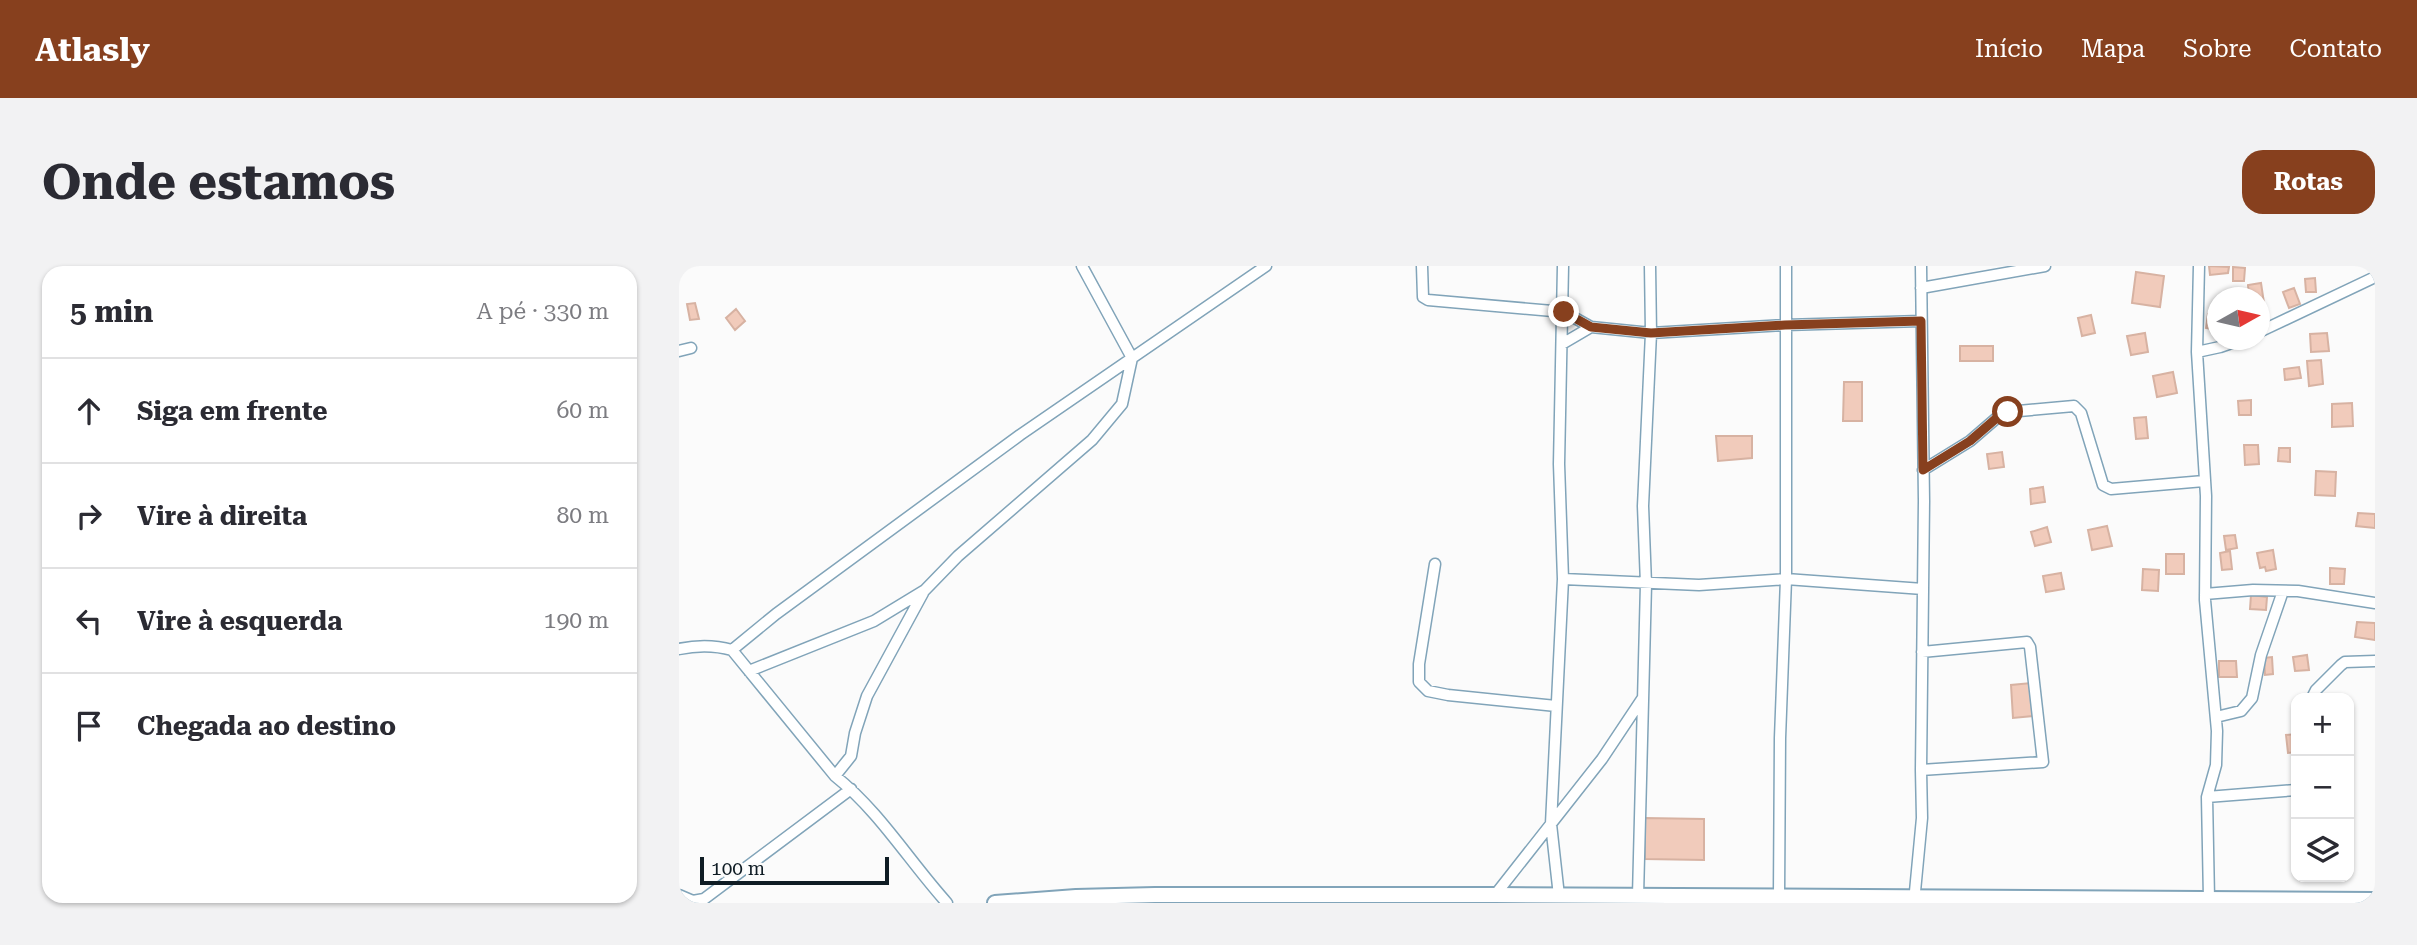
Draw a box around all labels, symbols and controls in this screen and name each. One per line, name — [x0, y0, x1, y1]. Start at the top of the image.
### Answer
text: Atlasly — [35, 30, 150, 69]
text: Início — [1975, 35, 2043, 63]
text: Mapa — [2081, 35, 2145, 63]
text: Sobre — [2183, 35, 2251, 63]
text: Contato — [2289, 35, 2382, 63]
button: Rotas — [2242, 150, 2375, 214]
text: Onde estamos — [42, 154, 395, 211]
north arrow — [2207, 287, 2270, 350]
text: 5 min — [70, 294, 153, 329]
route end — [1548, 296, 1579, 327]
text: A pé · 330 m — [477, 298, 609, 325]
icon: ahead — [70, 392, 108, 430]
text: Siga em frente — [137, 396, 327, 426]
route start — [1992, 396, 2023, 427]
text: 60 m — [556, 397, 609, 424]
icon: right — [70, 497, 108, 535]
text: Vire à direita — [137, 501, 307, 531]
text: 80 m — [556, 502, 609, 529]
icon: left — [70, 602, 108, 640]
text: Vire à esquerda — [137, 606, 342, 636]
text: 190 m — [544, 607, 609, 634]
map controls — [2291, 693, 2354, 882]
button: + — [2291, 693, 2354, 756]
icon: arrive — [70, 707, 108, 745]
text: Chegada ao destino — [137, 711, 396, 741]
button: − — [2291, 756, 2354, 819]
button: layers — [2291, 819, 2354, 882]
scale bar — [700, 854, 889, 886]
text: 100 m — [711, 857, 765, 880]

